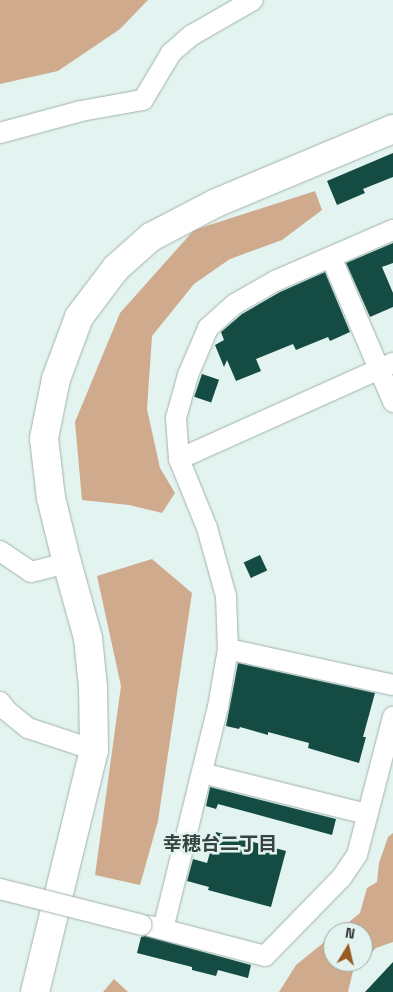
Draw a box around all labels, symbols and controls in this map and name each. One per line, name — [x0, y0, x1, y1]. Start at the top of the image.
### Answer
district label: 幸穂台二丁目 — [163, 833, 277, 855]
north arrow — [323, 922, 373, 972]
text: N — [344, 924, 356, 943]

